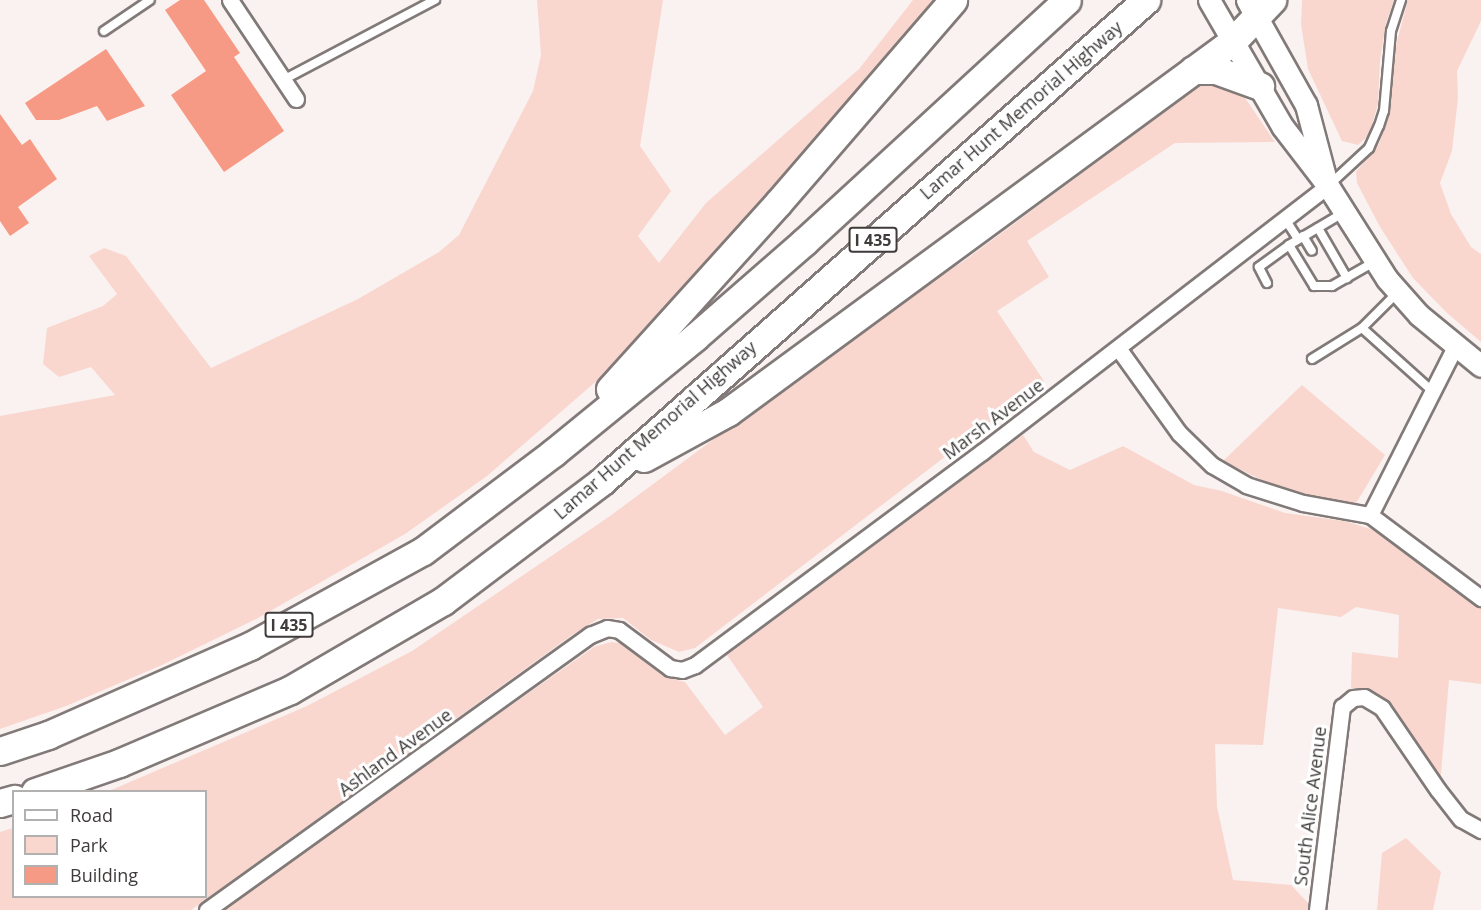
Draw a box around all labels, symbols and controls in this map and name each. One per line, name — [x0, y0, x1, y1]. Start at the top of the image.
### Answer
street label: Lamar Hunt Memorial Highway — [915, 16, 1127, 204]
road number: I 435 — [848, 227, 898, 253]
street label: Lamar Hunt Memorial Highway — [549, 336, 761, 524]
street label: Marsh Avenue — [938, 374, 1048, 464]
road number: I 435 — [264, 612, 314, 638]
street label: Ashland Avenue — [334, 704, 456, 800]
street label: South Alice Avenue — [1290, 725, 1330, 887]
legend — [12, 790, 207, 898]
text: Road — [70, 803, 113, 827]
text: Park — [70, 833, 108, 857]
text: Building — [70, 863, 138, 887]

